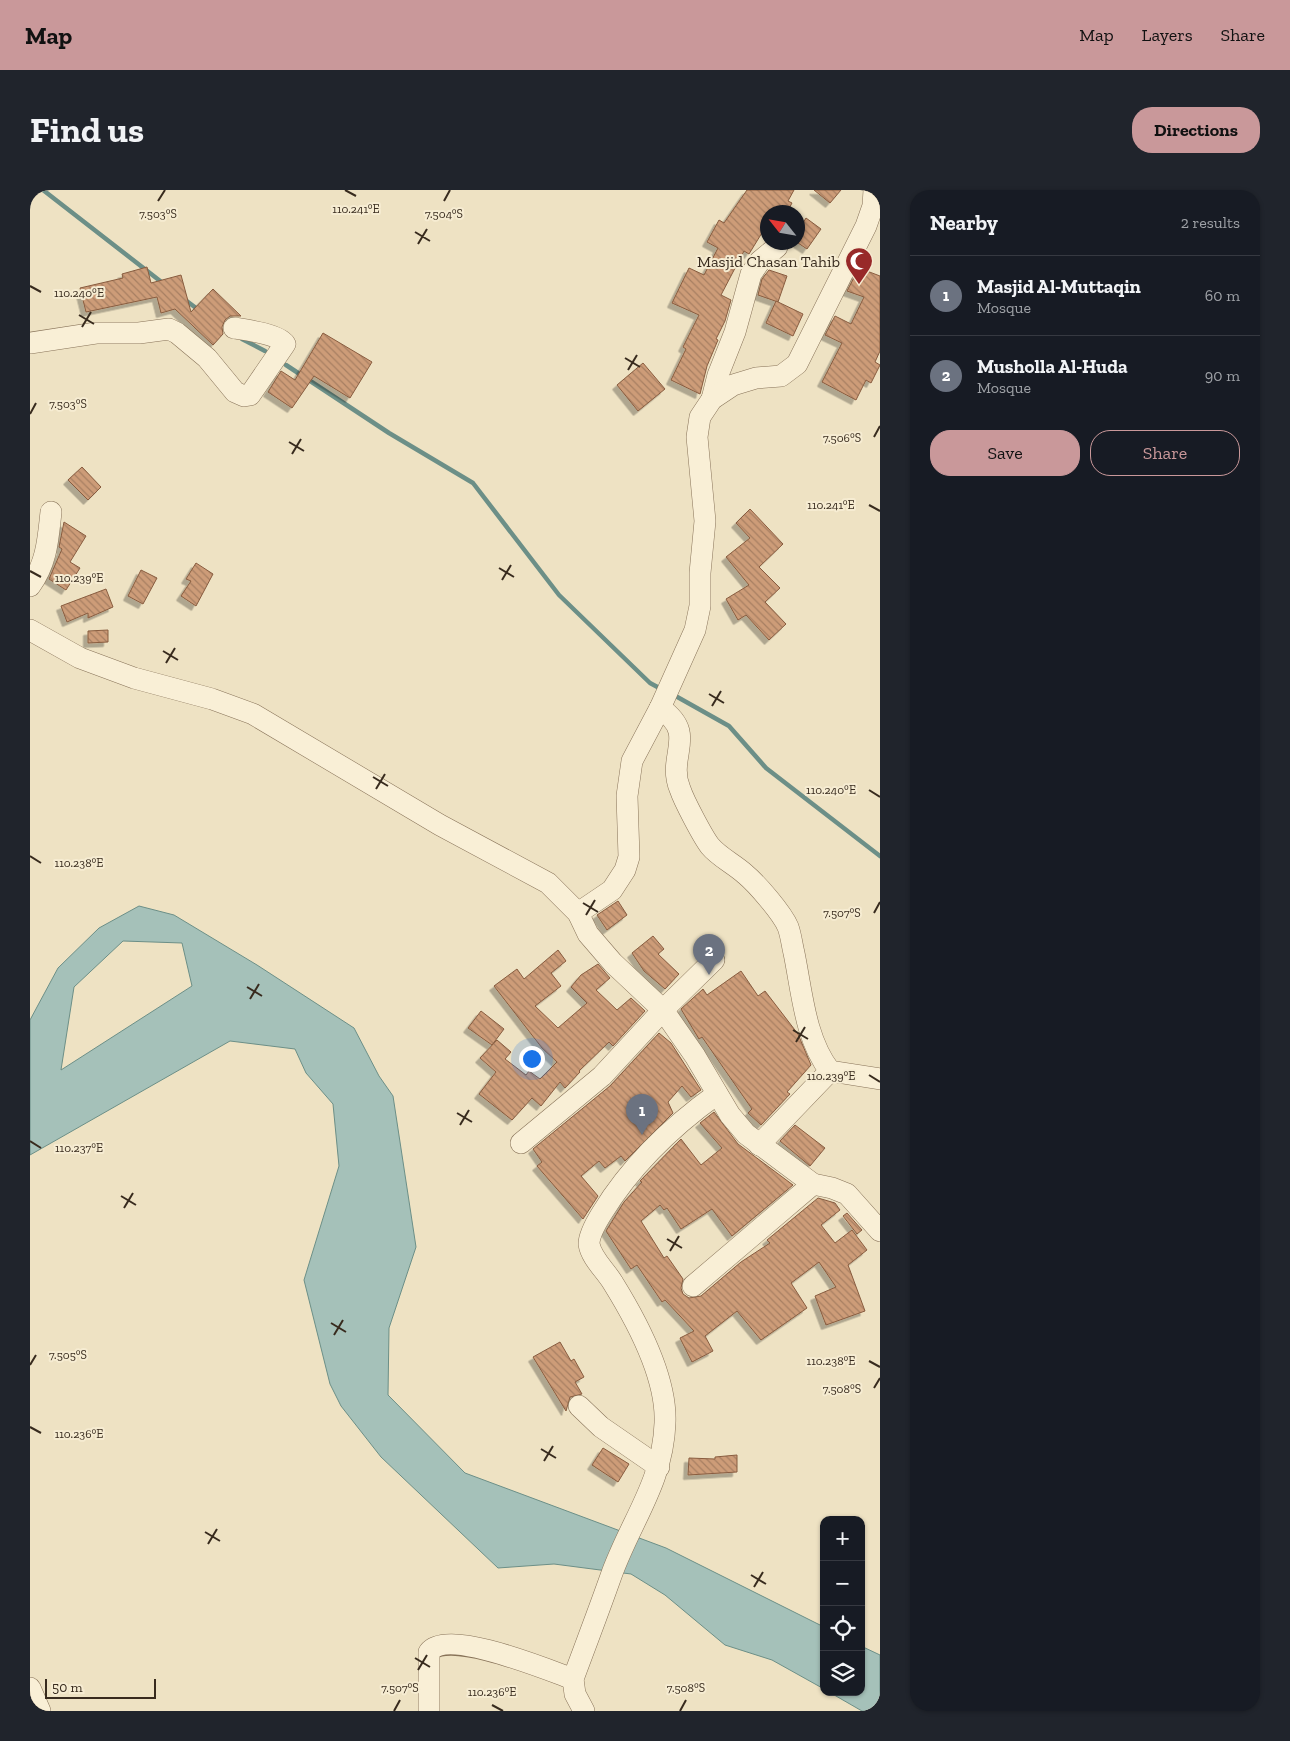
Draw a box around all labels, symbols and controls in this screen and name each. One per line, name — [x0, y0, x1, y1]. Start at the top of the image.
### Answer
text: Map — [25, 21, 72, 50]
text: Map — [1079, 24, 1114, 46]
text: Layers — [1142, 24, 1193, 46]
text: Share — [1221, 24, 1265, 46]
button: Directions — [1132, 107, 1260, 153]
text: Find us — [30, 109, 144, 151]
text: 110.241°E — [332, 202, 380, 216]
north arrow — [760, 205, 805, 250]
text: 7.503°S — [139, 207, 177, 221]
text: 7.504°S — [425, 207, 463, 221]
text: Nearby — [930, 210, 998, 235]
text: 2 results — [1181, 213, 1240, 232]
mosque icon: Masjid Chasan Tahib — [844, 246, 874, 285]
place label: Masjid Chasan Tahib — [697, 252, 840, 271]
text: Masjid Al-Muttaqin — [977, 275, 1141, 298]
text: 110.240°E — [54, 286, 104, 300]
text: 1 — [943, 286, 949, 305]
text: 60 m — [1205, 286, 1240, 305]
text: Mosque — [977, 298, 1031, 317]
text: Musholla Al-Huda — [977, 355, 1128, 378]
text: 2 — [942, 366, 950, 385]
text: 90 m — [1205, 366, 1240, 385]
text: Mosque — [977, 378, 1031, 397]
text: 7.503°S — [49, 397, 87, 411]
button: Save — [930, 430, 1080, 476]
button: Share — [1090, 430, 1240, 476]
text: 7.506°S — [823, 431, 861, 445]
text: 110.241°E — [807, 498, 855, 512]
text: 110.239°E — [55, 571, 103, 585]
text: 110.240°E — [806, 783, 856, 797]
text: 110.238°E — [55, 856, 103, 870]
text: 7.507°S — [823, 906, 861, 920]
pin: 2 — [693, 934, 725, 975]
your location — [519, 1046, 545, 1072]
text: 110.239°E — [807, 1069, 855, 1083]
pin: 1 — [626, 1094, 658, 1135]
text: 110.237°E — [55, 1141, 103, 1155]
text: 7.505°S — [49, 1348, 87, 1362]
text: 110.238°E — [807, 1354, 855, 1368]
text: 7.508°S — [823, 1382, 861, 1396]
text: 110.236°E — [55, 1427, 103, 1441]
map controls — [820, 1516, 865, 1696]
button: + — [820, 1516, 865, 1561]
button: − — [820, 1561, 865, 1606]
button: locate — [820, 1606, 865, 1651]
button: layers — [820, 1651, 865, 1696]
scale bar — [45, 1676, 156, 1699]
text: 50 m — [52, 1679, 83, 1696]
text: 7.507°S — [381, 1681, 419, 1695]
text: 7.508°S — [667, 1681, 705, 1695]
text: 110.236°E — [468, 1685, 516, 1699]

